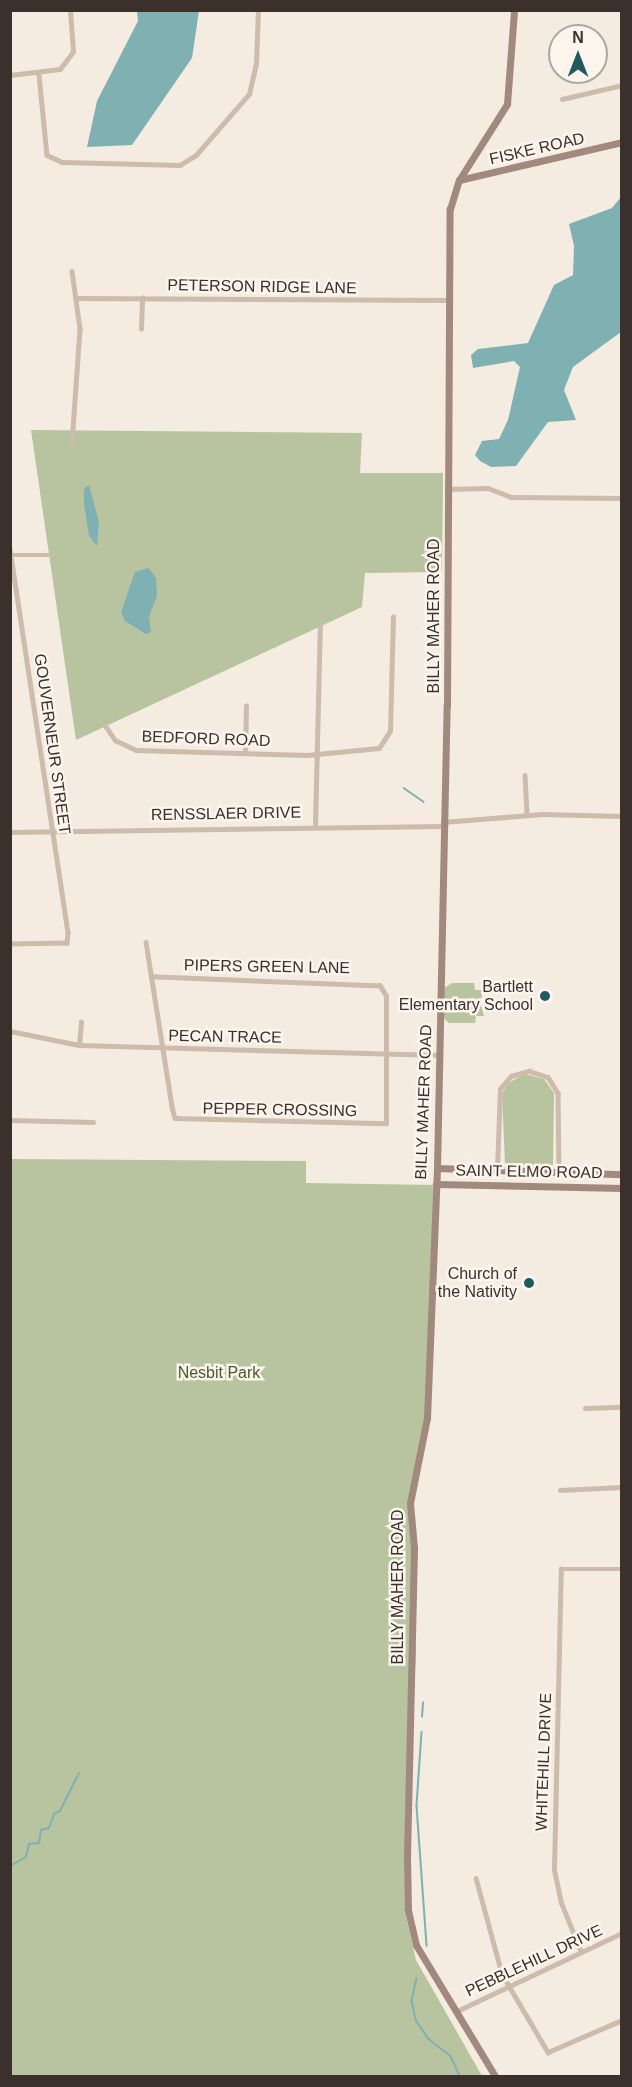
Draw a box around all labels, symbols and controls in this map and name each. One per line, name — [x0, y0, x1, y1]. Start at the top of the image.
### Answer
north arrow — [548, 24, 608, 84]
text: N — [572, 29, 584, 46]
street label: FISKE ROAD — [488, 129, 586, 169]
street label: PETERSON RIDGE LANE — [167, 276, 357, 298]
street label: BILLY MAHER ROAD — [424, 538, 444, 694]
street label: GOUVERNEUR STREET — [30, 652, 74, 836]
street label: BEDFORD ROAD — [141, 727, 271, 751]
street label: RENSSLAER DRIVE — [151, 803, 301, 825]
street label: PIPERS GREEN LANE — [184, 956, 350, 978]
place label: Bartlett Elementary School — [399, 977, 533, 1015]
marker: Bartlett Elementary School — [538, 989, 552, 1003]
street label: BILLY MAHER ROAD — [412, 1024, 436, 1180]
street label: PECAN TRACE — [168, 1026, 282, 1048]
street label: PEPPER CROSSING — [202, 1099, 358, 1121]
street label: SAINT ELMO ROAD — [455, 1161, 603, 1183]
place label: Church of the Nativity — [438, 1264, 517, 1302]
marker: Church of the Nativity — [522, 1276, 536, 1290]
park label: Nesbit Park — [178, 1363, 260, 1383]
street label: BILLY MAHER ROAD — [388, 1509, 408, 1665]
street label: WHITEHILL DRIVE — [532, 1692, 556, 1832]
street label: PEBBLEHILL DRIVE — [462, 1921, 606, 2001]

